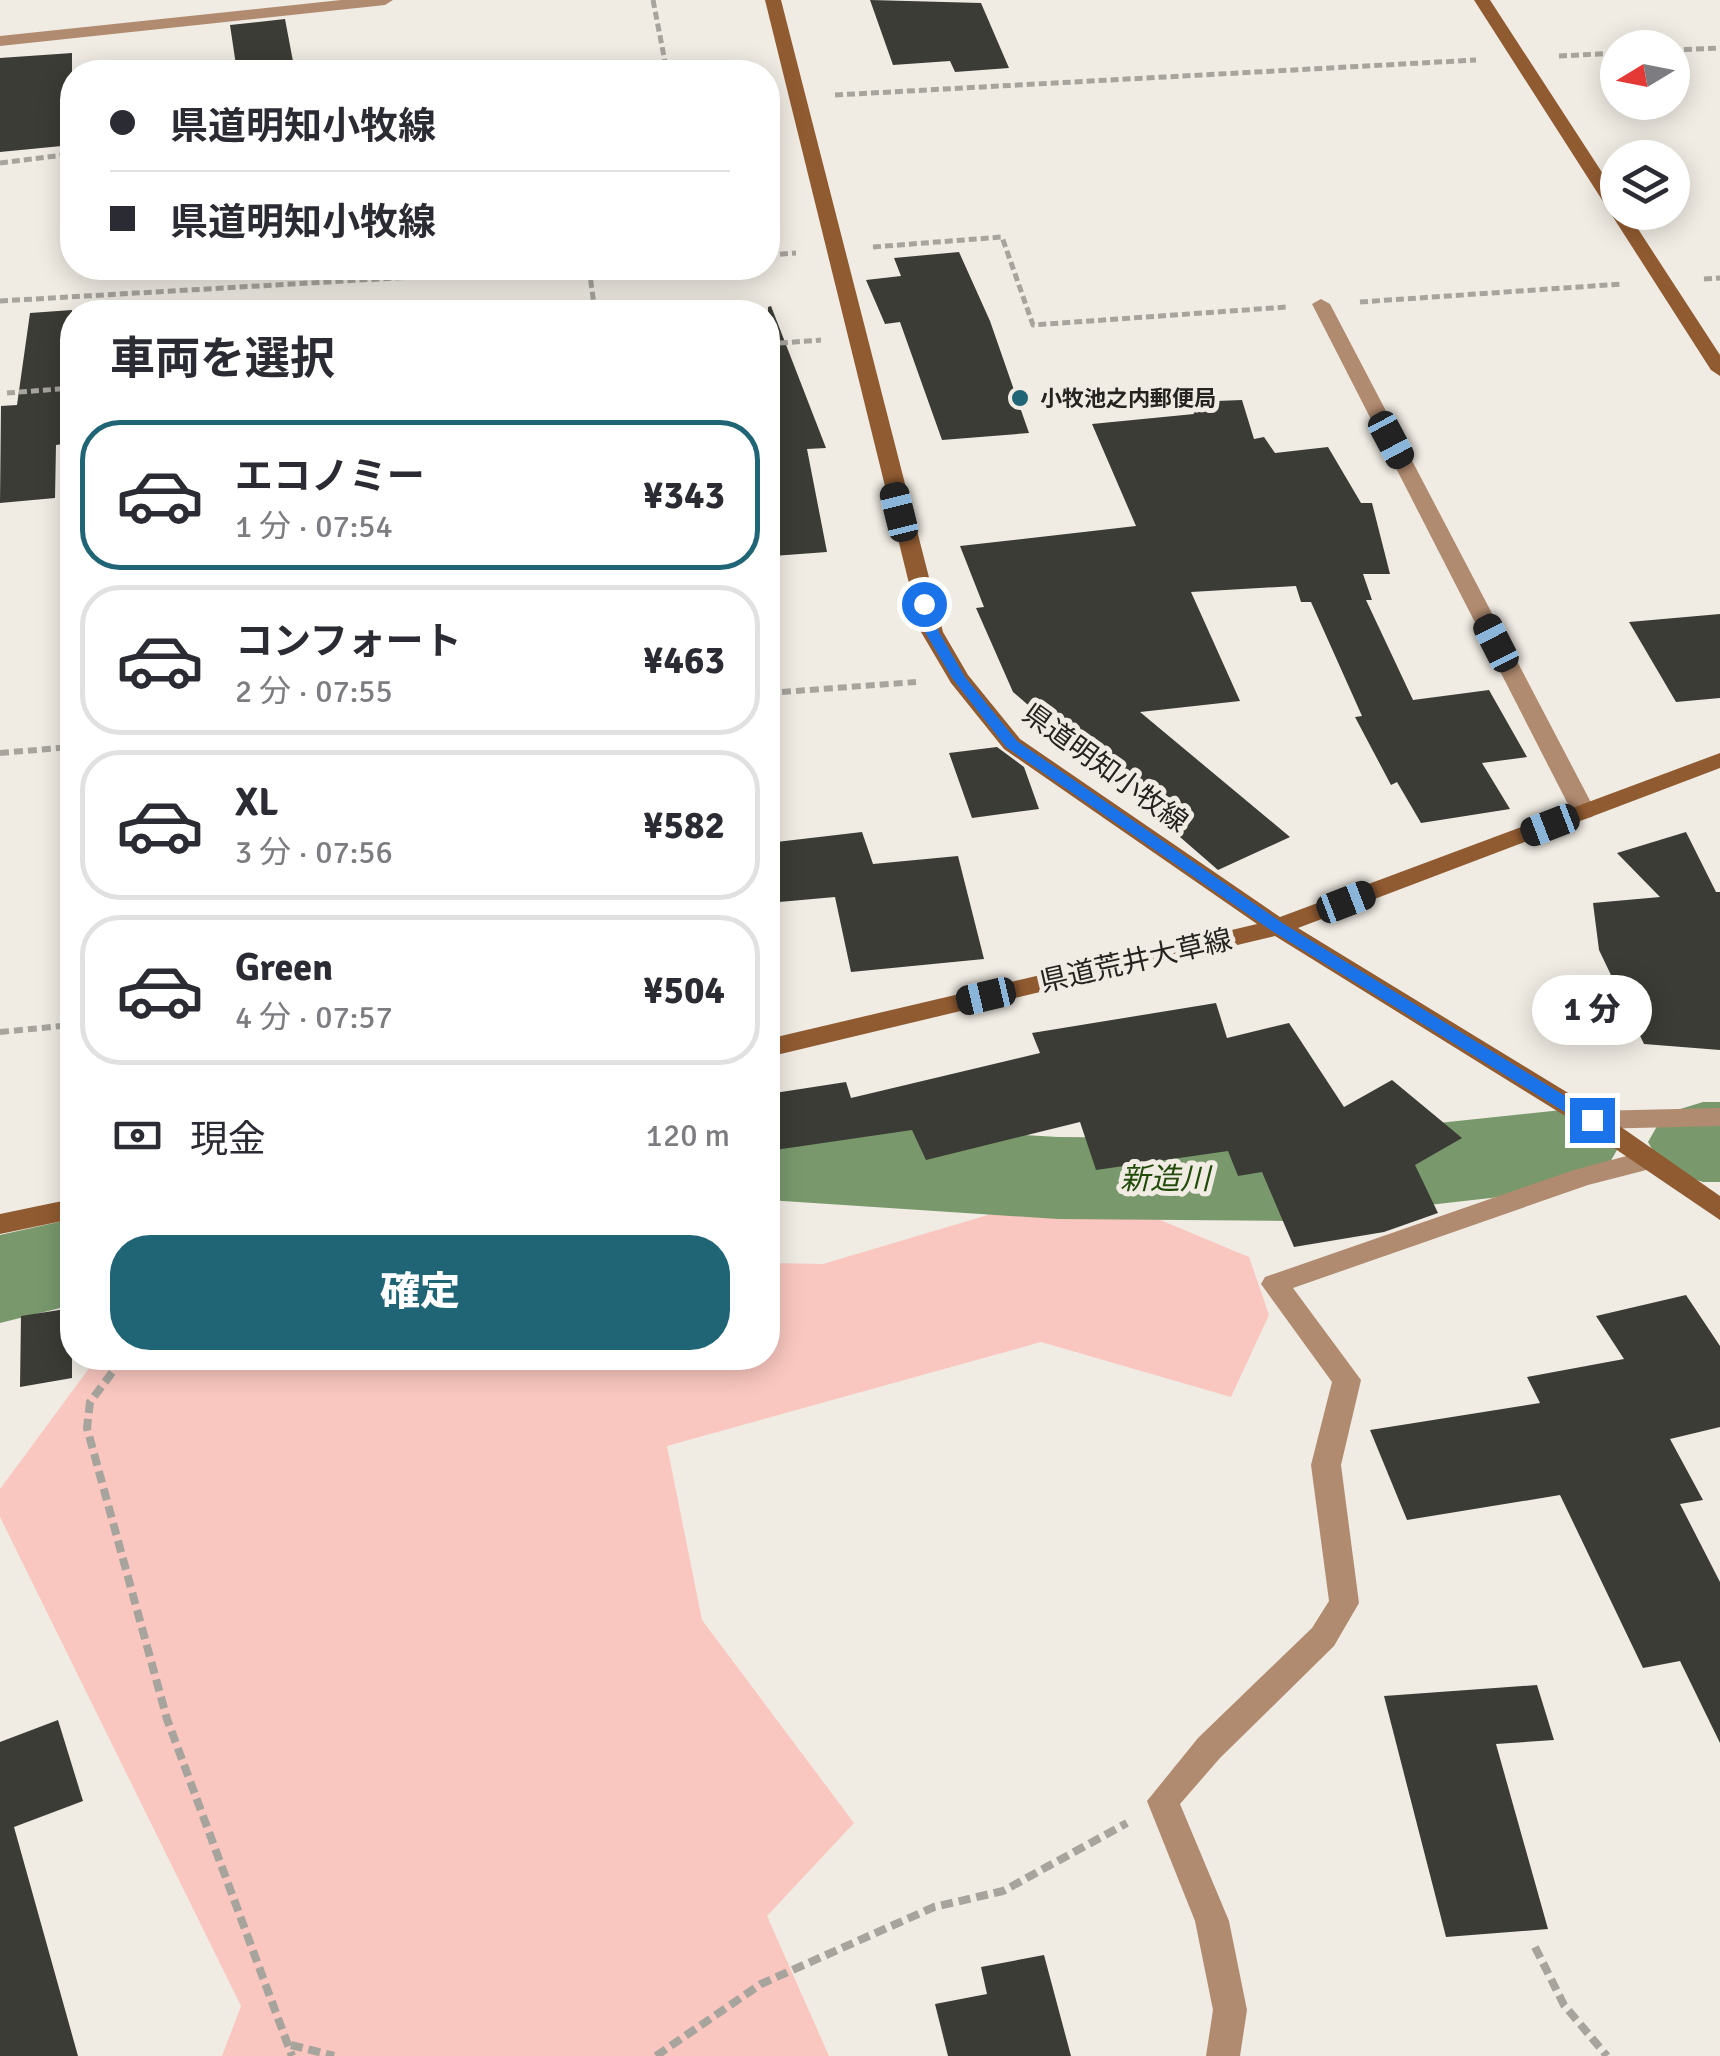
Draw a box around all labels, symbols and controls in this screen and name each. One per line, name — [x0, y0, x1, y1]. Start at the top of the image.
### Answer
north arrow — [1600, 30, 1690, 120]
map controls — [1600, 30, 1690, 230]
text: 県道明知小牧線 — [170, 103, 436, 150]
button: layers — [1600, 140, 1690, 230]
text: 県道明知小牧線 — [170, 199, 436, 246]
text: 車両を選択 — [110, 332, 335, 387]
place label: 小牧池之内郵便局 — [1040, 385, 1216, 412]
marker: 小牧池之内郵便局 — [1009, 387, 1031, 409]
car — [1364, 406, 1418, 474]
icon: car — [115, 450, 205, 540]
text: エコノミー — [235, 453, 425, 500]
text: ¥343 — [643, 472, 725, 519]
car — [877, 479, 921, 545]
text: 1 分 · 07:54 — [235, 507, 393, 546]
route start — [902, 582, 947, 627]
car — [1469, 609, 1523, 677]
icon: car — [115, 615, 205, 705]
text: コンフォート — [235, 618, 462, 665]
text: ¥463 — [643, 637, 725, 684]
text: 2 分 · 07:55 — [235, 672, 393, 711]
street label: 県道明知小牧線 — [1016, 697, 1194, 839]
text: XL — [235, 779, 278, 826]
icon: car — [115, 780, 205, 870]
car — [1517, 800, 1583, 850]
text: ¥582 — [643, 802, 725, 849]
text: 3 分 · 07:56 — [235, 833, 393, 872]
car — [1313, 877, 1379, 927]
street label: 県道荒井大草線 — [1037, 922, 1235, 1000]
text: Green — [235, 944, 333, 991]
icon: car — [115, 945, 205, 1035]
text: ¥504 — [643, 967, 725, 1014]
car — [953, 975, 1019, 1017]
callout: 1 分 — [1532, 975, 1652, 1045]
text: 1 分 — [1564, 990, 1620, 1029]
text: 4 分 · 07:57 — [235, 998, 393, 1037]
route end — [1570, 1098, 1615, 1143]
icon: cash — [110, 1108, 165, 1163]
text: 現金 — [190, 1116, 266, 1163]
text: 120 m — [646, 1116, 730, 1155]
water label: 新造川 — [1120, 1161, 1213, 1198]
button: 確定 — [110, 1235, 730, 1350]

